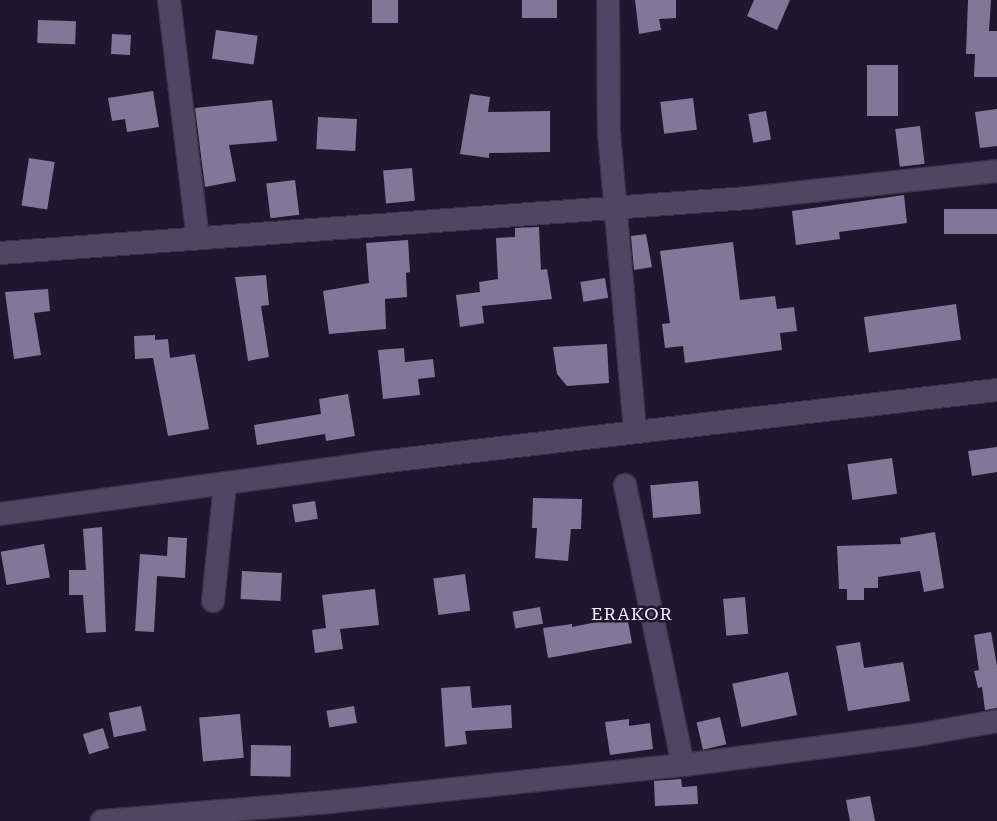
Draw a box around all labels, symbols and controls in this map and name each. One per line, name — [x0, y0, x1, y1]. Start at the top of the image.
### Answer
district label: ERAKOR — [590, 603, 674, 625]

